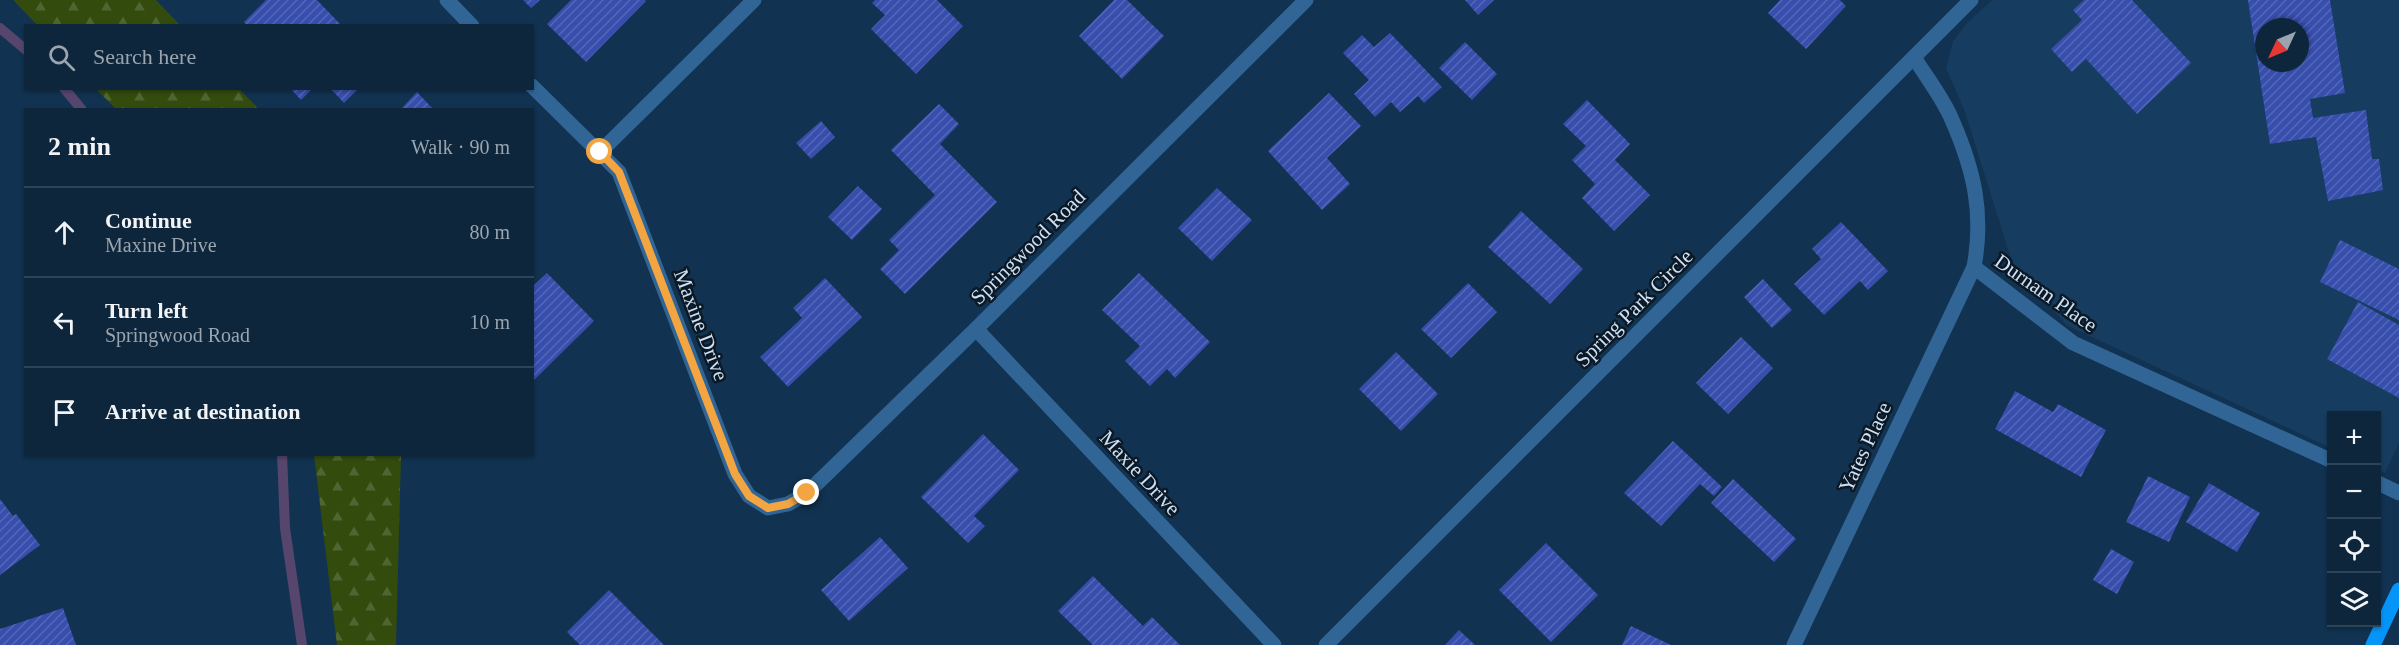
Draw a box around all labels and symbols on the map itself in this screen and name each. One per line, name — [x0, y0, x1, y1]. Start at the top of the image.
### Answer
north arrow — [2255, 18, 2309, 72]
route start — [586, 138, 612, 164]
street label: Springwood Road — [966, 184, 1091, 309]
street label: Spring Park Circle — [1570, 244, 1698, 372]
street label: Durnam Place — [1990, 249, 2102, 337]
street label: Maxine Drive — [669, 266, 733, 384]
street label: Yates Place — [1834, 398, 1896, 496]
street label: Maxie Drive — [1095, 426, 1185, 520]
route end — [793, 479, 819, 505]

